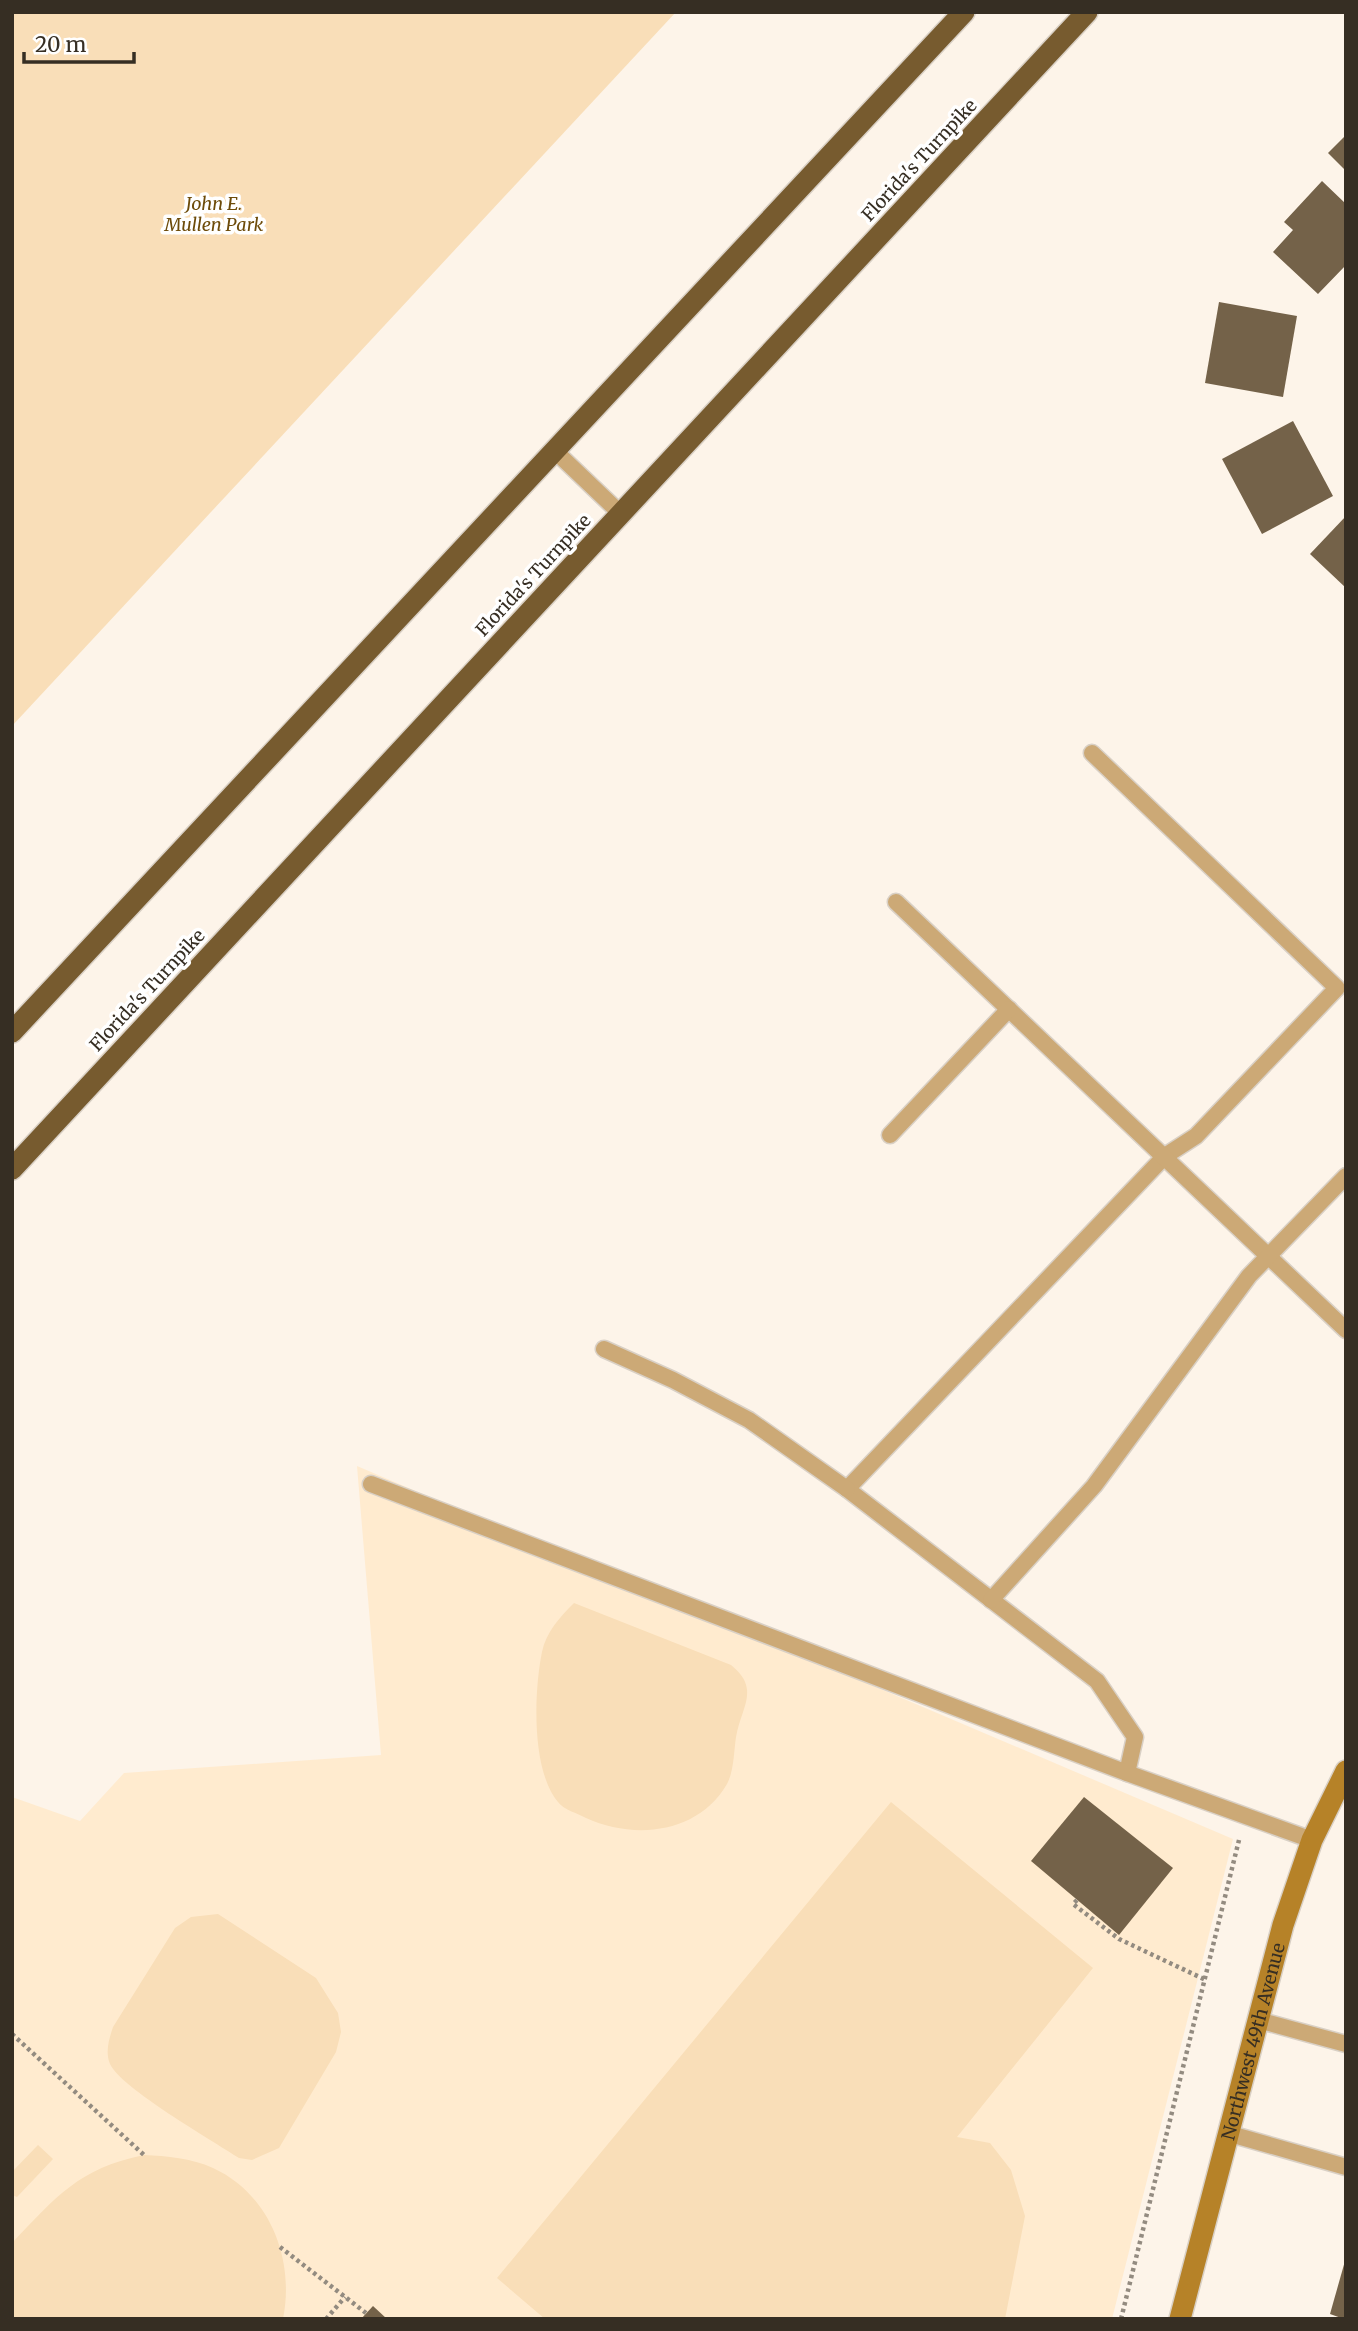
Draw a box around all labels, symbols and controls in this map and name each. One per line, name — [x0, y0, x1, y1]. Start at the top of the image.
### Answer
scale bar — [24, 21, 135, 65]
text: 20 m — [35, 31, 87, 58]
street label: Florida's Turnpike — [856, 94, 982, 226]
park label: John E. Mullen Park — [164, 192, 264, 236]
street label: Florida's Turnpike — [470, 509, 596, 641]
street label: Florida's Turnpike — [84, 924, 210, 1056]
street label: Northwest 49th Avenue — [1216, 1940, 1289, 2142]

